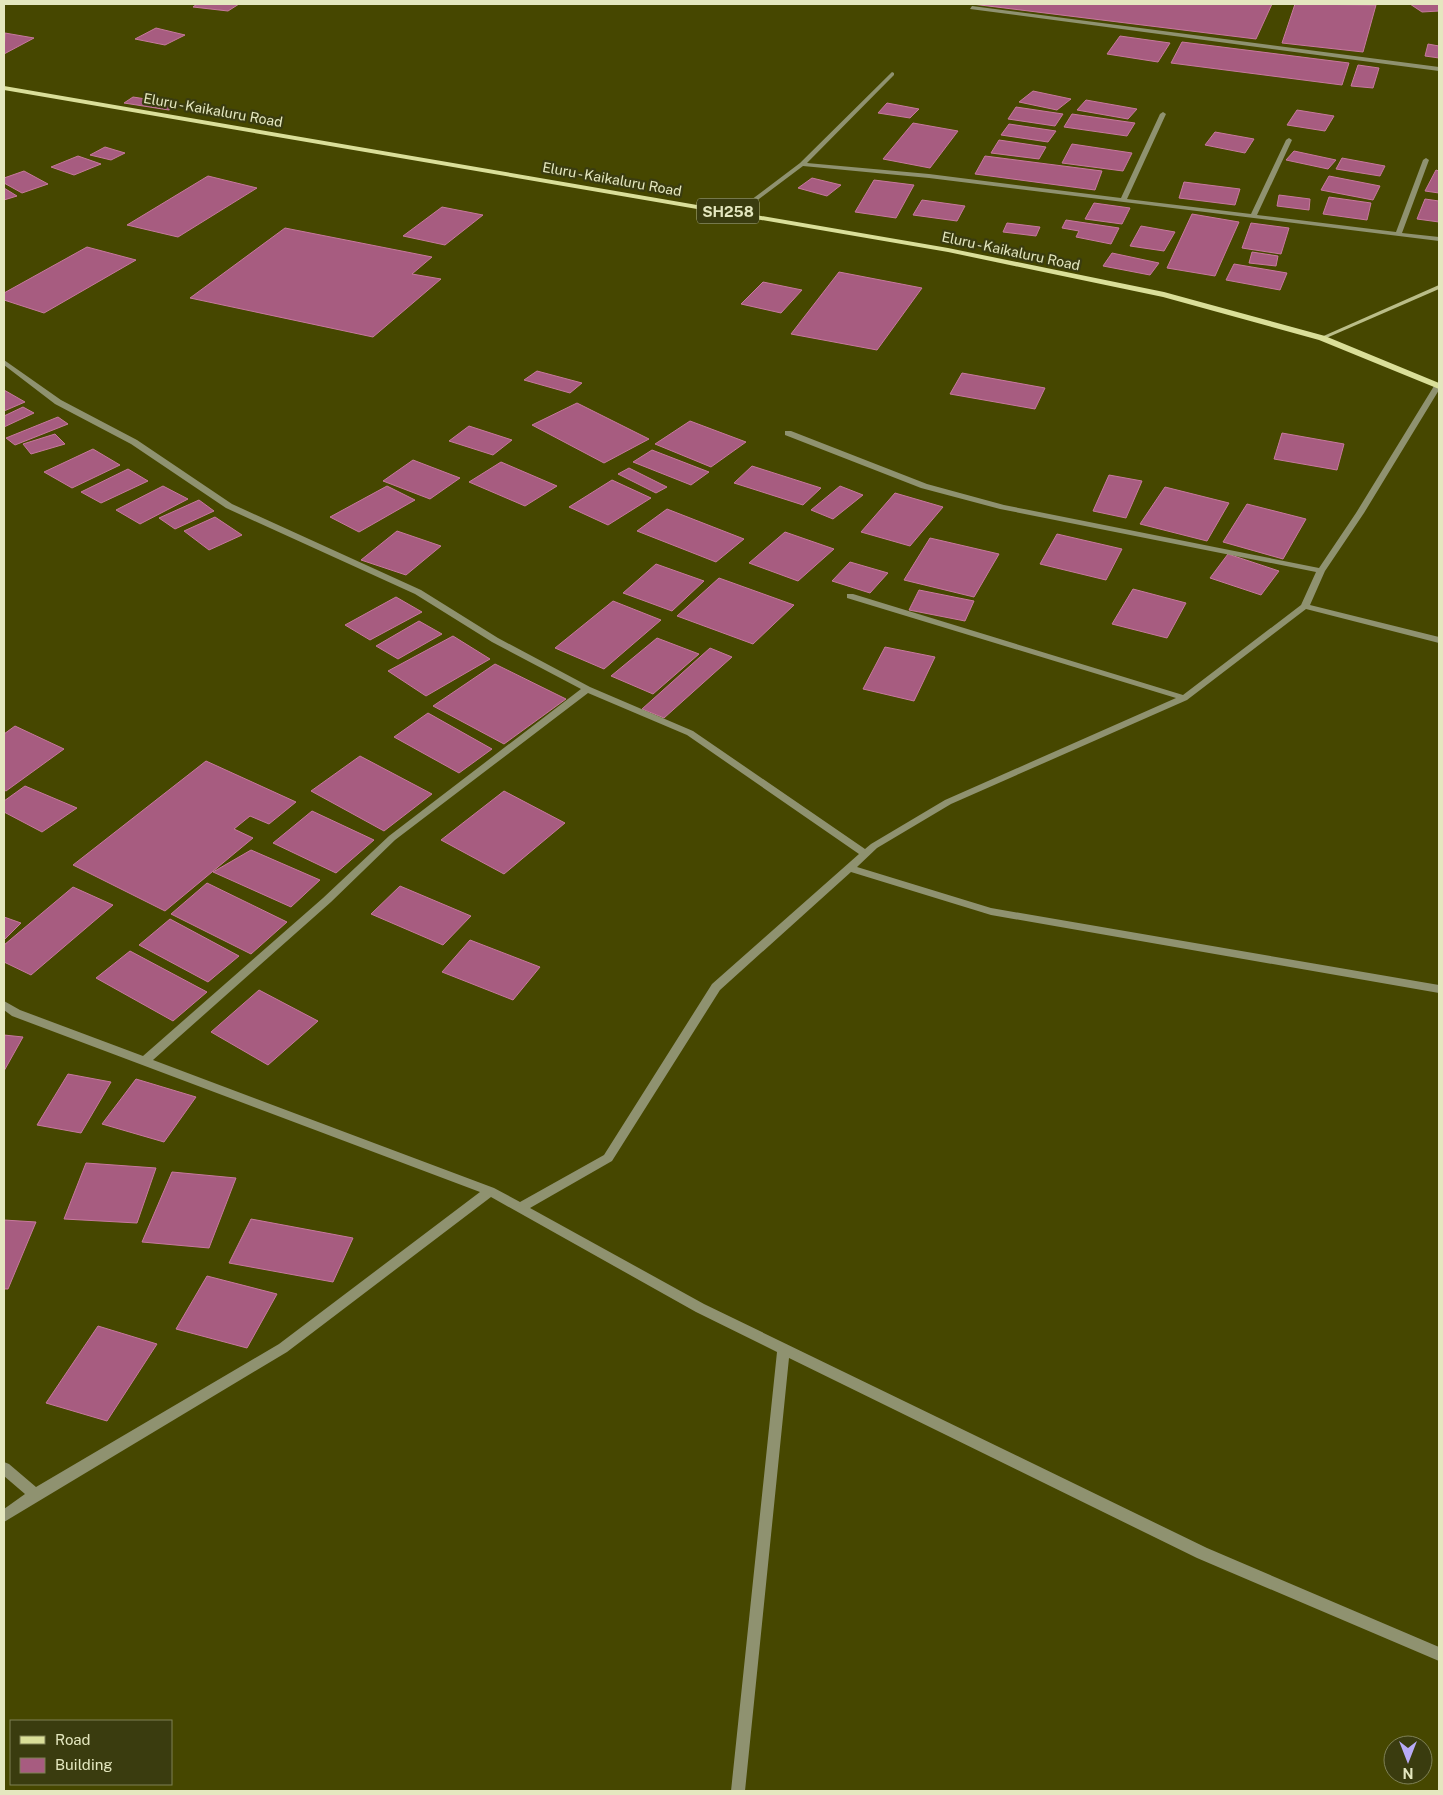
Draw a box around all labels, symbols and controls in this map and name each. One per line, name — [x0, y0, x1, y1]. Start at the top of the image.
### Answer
street label: Eluru - Kaikaluru Road — [142, 90, 284, 130]
street label: Eluru - Kaikaluru Road — [541, 159, 683, 199]
road number: SH258 — [697, 198, 759, 224]
street label: Eluru - Kaikaluru Road — [940, 229, 1082, 273]
legend — [10, 1720, 172, 1785]
text: Road — [55, 1731, 91, 1748]
north arrow — [1383, 1735, 1433, 1785]
text: Building — [55, 1756, 113, 1773]
text: N — [1403, 1765, 1413, 1781]

